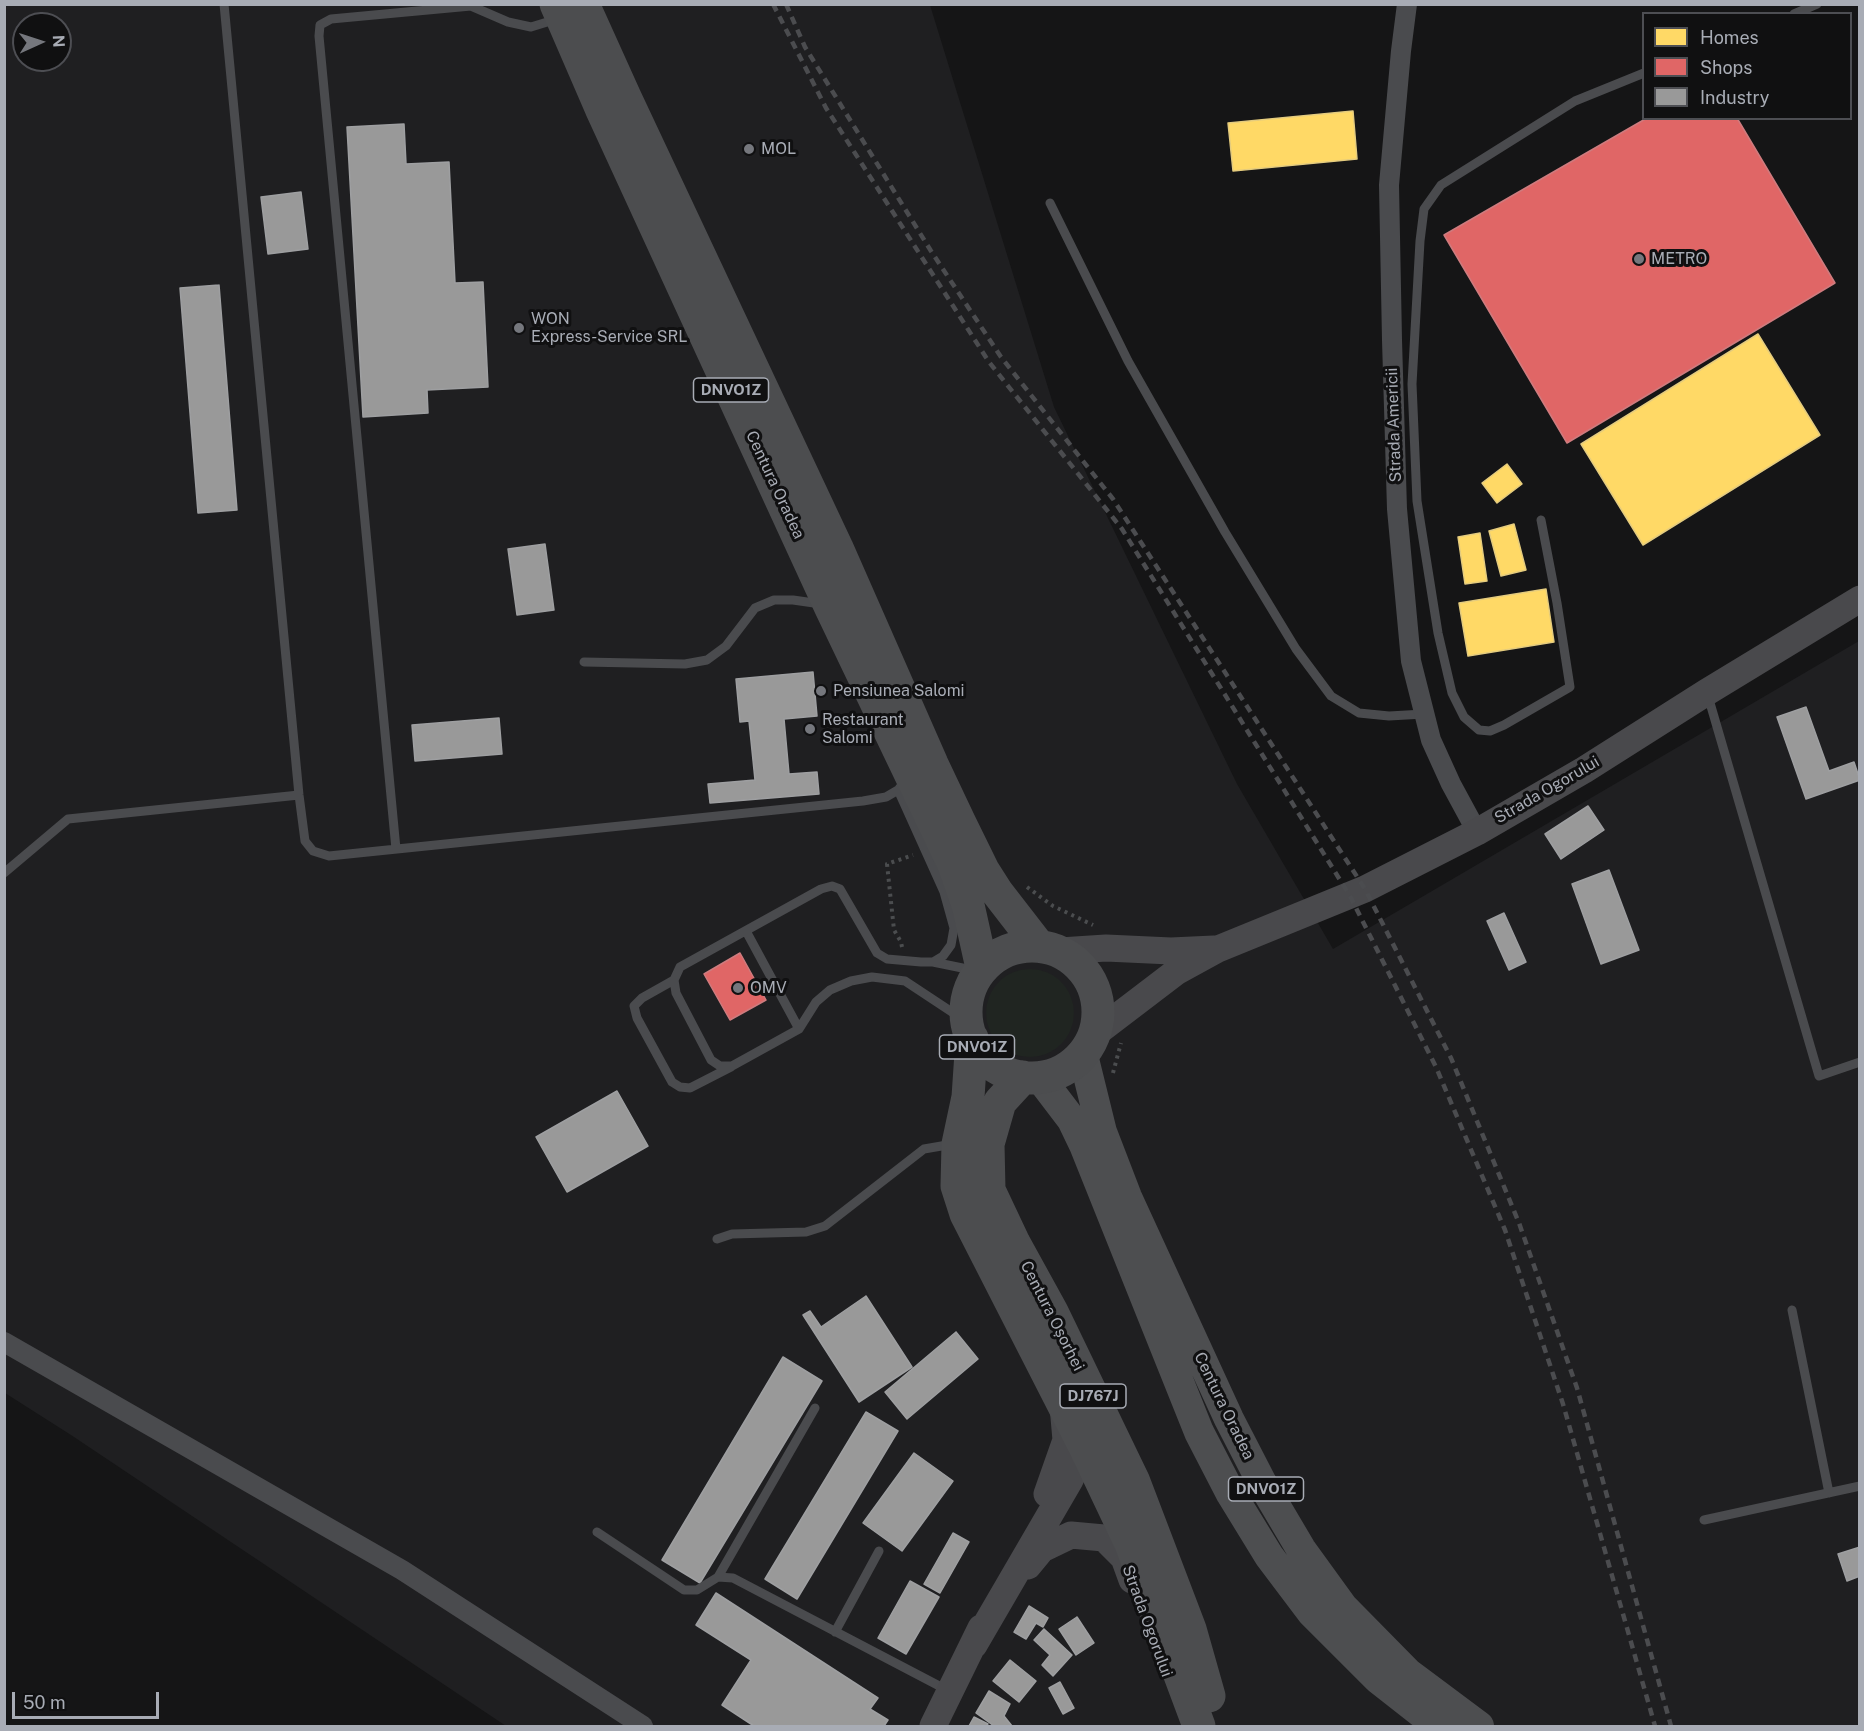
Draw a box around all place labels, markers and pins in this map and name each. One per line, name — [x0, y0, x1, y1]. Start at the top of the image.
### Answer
place label: MOL — [761, 139, 796, 159]
marker: MOL — [742, 142, 756, 156]
place label: METRO — [1651, 249, 1707, 269]
marker: METRO — [1632, 252, 1646, 266]
place label: WON Express-Service SRL — [531, 309, 688, 347]
marker: WON Express-Service SRL — [512, 321, 526, 335]
place label: Pensiunea Salomi — [833, 681, 964, 701]
marker: Pensiunea Salomi — [814, 684, 828, 698]
place label: Restaurant Salomi — [822, 710, 904, 748]
marker: Restaurant Salomi — [803, 722, 817, 736]
place label: OMV — [750, 978, 787, 998]
marker: OMV — [731, 981, 745, 995]

